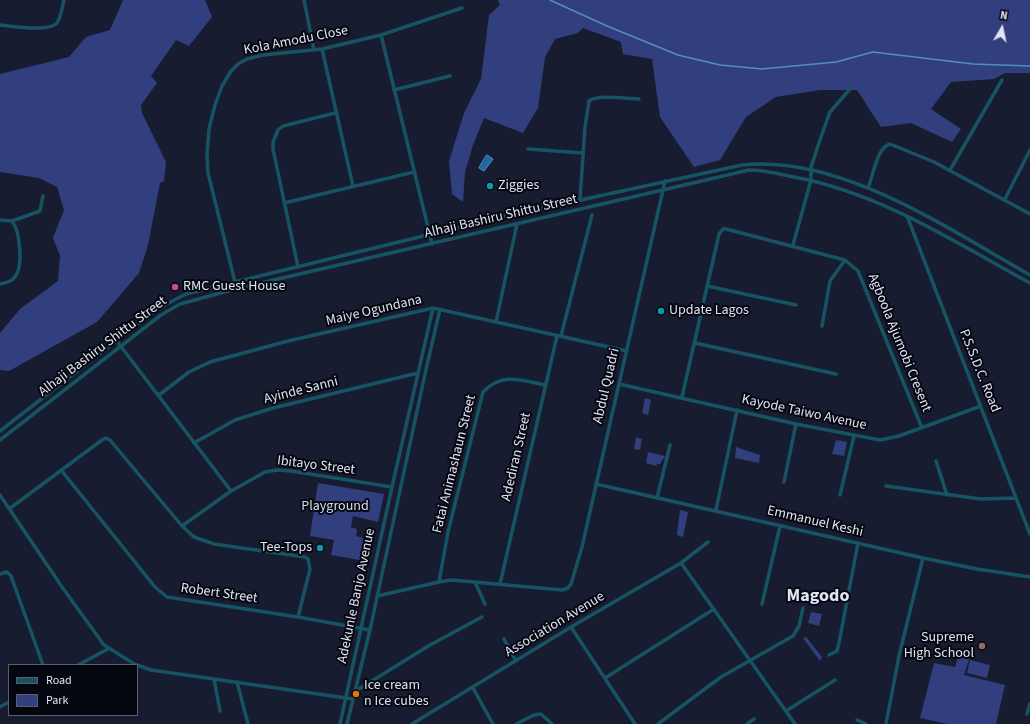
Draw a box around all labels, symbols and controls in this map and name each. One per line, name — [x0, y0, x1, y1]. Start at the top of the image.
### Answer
north arrow — [982, 8, 1022, 48]
text: N — [999, 8, 1009, 24]
street label: Kola Amodu Close — [242, 23, 350, 59]
place label: Ziggies — [498, 178, 539, 194]
marker: Ziggies — [485, 181, 495, 191]
street label: Alhaji Bashiru Shittu Street — [423, 191, 579, 243]
street label: Agboola Ajumobi Cresent — [864, 271, 934, 415]
place label: RMC Guest House — [183, 279, 285, 295]
marker: RMC Guest House — [170, 282, 180, 292]
street label: Maiye Ogundana — [324, 292, 424, 330]
street label: Alhaji Bashiru Shittu Street — [36, 293, 170, 401]
place label: Update Lagos — [669, 303, 749, 319]
marker: Update Lagos — [656, 306, 666, 316]
street label: P.S.S.D.C. Road — [955, 327, 1003, 415]
street label: Abdul Quadri — [590, 347, 624, 425]
street label: Ayinde Sanni — [262, 374, 340, 408]
street label: Kayode Taiwo Avenue — [740, 392, 868, 434]
street label: Fatai Animashaun Street — [430, 393, 480, 535]
street label: Adediran Street — [499, 411, 535, 503]
street label: Ibitayo Street — [276, 453, 356, 479]
park label: Playground — [301, 499, 369, 515]
street label: Emmanuel Keshi — [765, 503, 865, 541]
street label: Adekunle Banjo Avenue — [334, 527, 380, 665]
place label: Tee-Tops — [260, 540, 312, 556]
marker: Tee-Tops — [315, 543, 325, 553]
street label: Robert Street — [179, 580, 259, 608]
district label: Magodo — [787, 586, 849, 608]
street label: Association Avenue — [502, 589, 608, 661]
place label: Supreme High School — [904, 630, 974, 662]
marker: Supreme High School — [977, 641, 987, 651]
legend — [8, 664, 138, 716]
text: Road — [46, 672, 72, 689]
place label: Ice cream n Ice cubes — [364, 678, 429, 710]
marker: Ice cream n Ice cubes — [351, 689, 361, 699]
text: Park — [46, 692, 68, 709]

